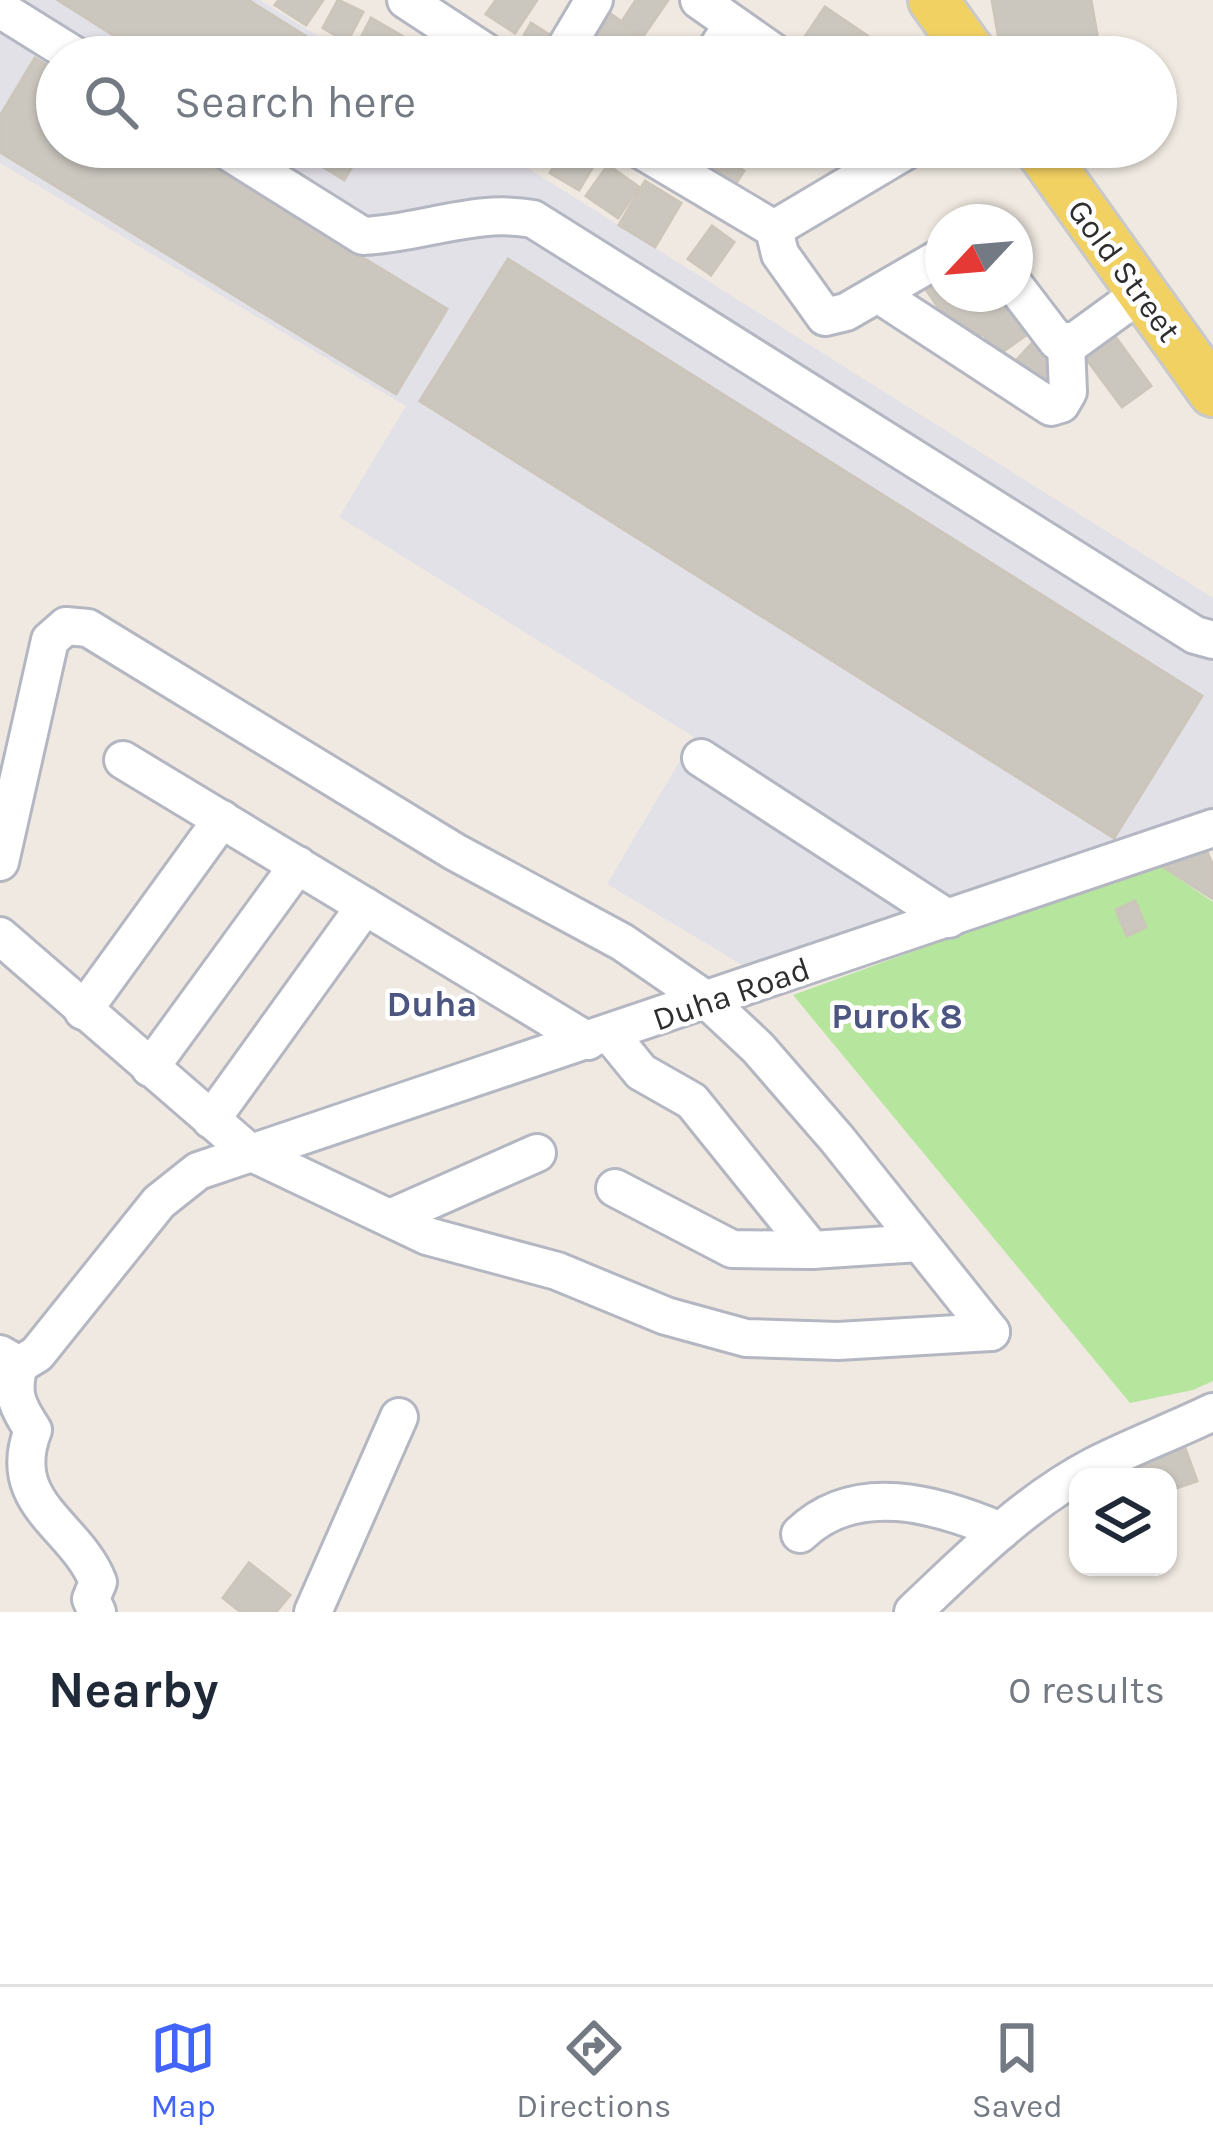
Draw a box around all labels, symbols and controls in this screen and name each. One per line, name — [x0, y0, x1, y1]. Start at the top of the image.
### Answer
search box — [36, 36, 1177, 168]
icon: search — [78, 69, 144, 135]
text: Search here — [174, 76, 416, 128]
street label: Gold Street — [1060, 192, 1189, 349]
north arrow — [925, 204, 1033, 312]
street label: Duha Road — [648, 949, 815, 1039]
district label: Duha — [387, 983, 477, 1025]
district label: Purok 8 — [831, 995, 963, 1037]
map controls — [1069, 1468, 1177, 1576]
button: layers — [1069, 1468, 1177, 1576]
text: Nearby — [48, 1660, 218, 1720]
text: 0 results — [1008, 1667, 1165, 1713]
tab: Map — [150, 2015, 216, 2125]
tab: Directions — [516, 2015, 671, 2125]
tab: Saved — [972, 2015, 1063, 2125]

